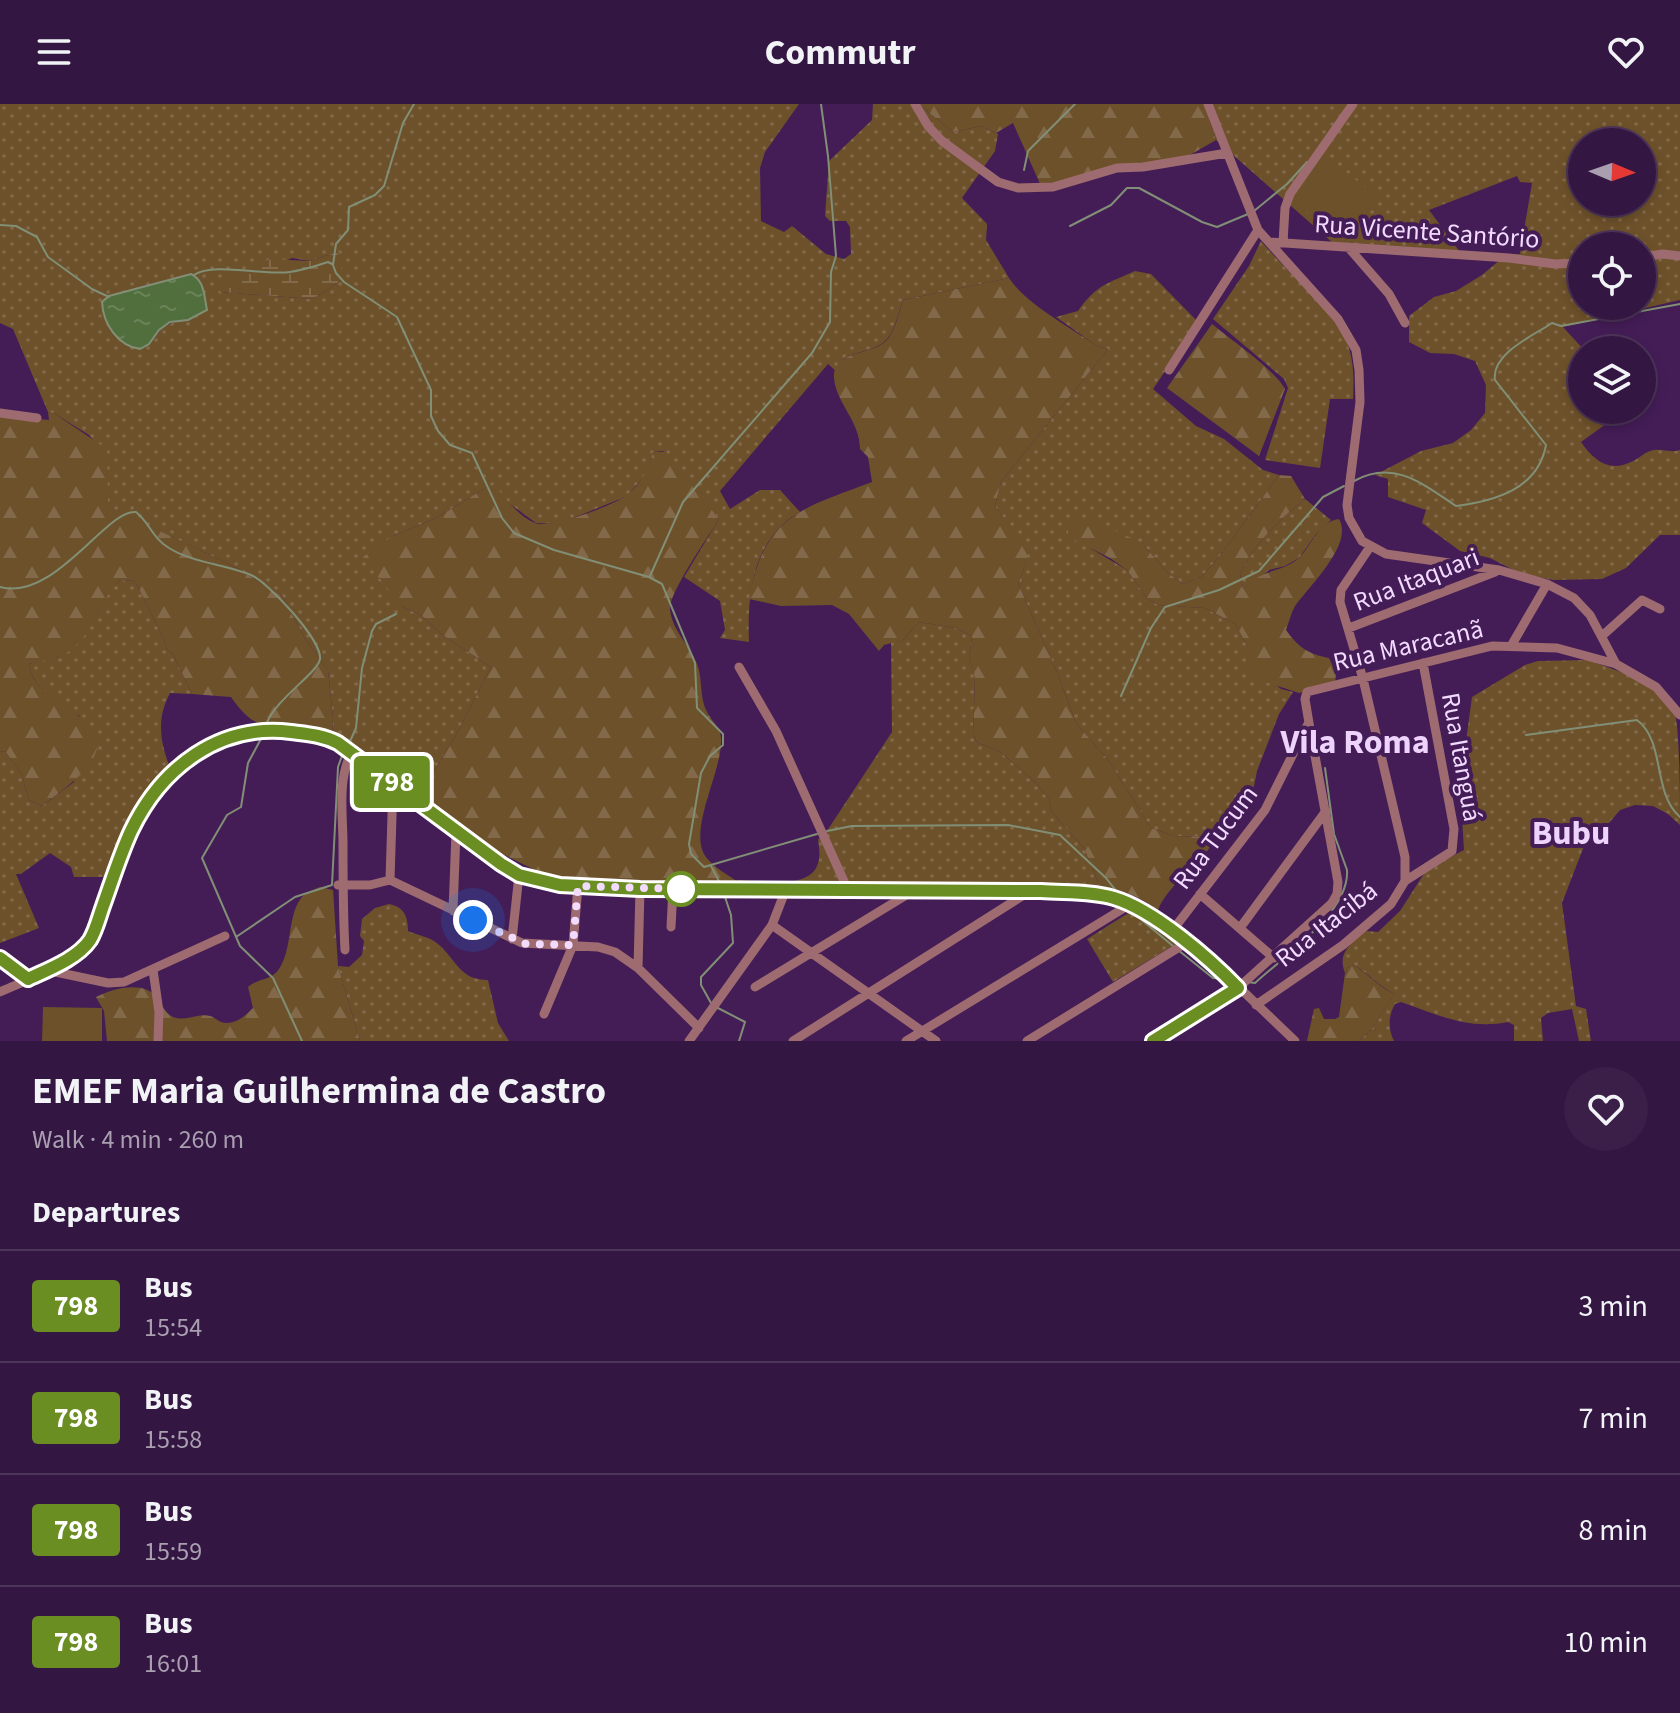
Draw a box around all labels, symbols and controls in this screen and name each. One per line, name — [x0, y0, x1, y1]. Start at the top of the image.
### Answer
text: Commutr — [764, 27, 916, 78]
icon: menu — [32, 30, 76, 74]
icon: heart — [1604, 30, 1648, 74]
north arrow — [1568, 128, 1656, 216]
map controls — [1568, 128, 1656, 424]
street label: Rua Vicente Santório — [1313, 205, 1541, 258]
button: locate — [1568, 232, 1656, 320]
button: layers — [1568, 336, 1656, 424]
street label: Rua Itaquari — [1348, 538, 1485, 620]
street label: Rua Maracanã — [1330, 610, 1487, 681]
street label: Rua Itanguá — [1432, 690, 1491, 824]
district label: Vila Roma — [1279, 718, 1430, 767]
line badge: 798 — [346, 756, 438, 808]
text: 798 — [370, 762, 414, 802]
street label: Rua Tucum — [1164, 778, 1267, 897]
district label: Bubu — [1532, 809, 1610, 858]
unlabelled marker — [664, 872, 698, 906]
street label: Rua Itacibá — [1267, 873, 1385, 976]
your location — [453, 900, 493, 940]
text: EMEF Maria Guilhermina de Castro — [32, 1064, 606, 1118]
button: heart — [1564, 1067, 1648, 1151]
text: Walk · 4 min · 260 m — [32, 1121, 244, 1158]
text: Departures — [32, 1191, 180, 1234]
text: Bus — [144, 1266, 192, 1309]
text: 3 min — [1578, 1285, 1648, 1328]
text: 798 — [54, 1286, 98, 1326]
text: 15:54 — [144, 1309, 202, 1346]
text: Bus — [144, 1378, 192, 1421]
text: 7 min — [1578, 1397, 1648, 1440]
text: 798 — [54, 1398, 98, 1438]
text: 15:58 — [144, 1421, 202, 1458]
text: Bus — [144, 1490, 192, 1533]
text: 8 min — [1578, 1509, 1648, 1552]
text: 798 — [54, 1510, 98, 1550]
text: 15:59 — [144, 1533, 202, 1570]
text: Bus — [144, 1602, 192, 1645]
text: 10 min — [1564, 1621, 1648, 1664]
text: 798 — [54, 1622, 98, 1662]
text: 16:01 — [144, 1645, 202, 1682]

